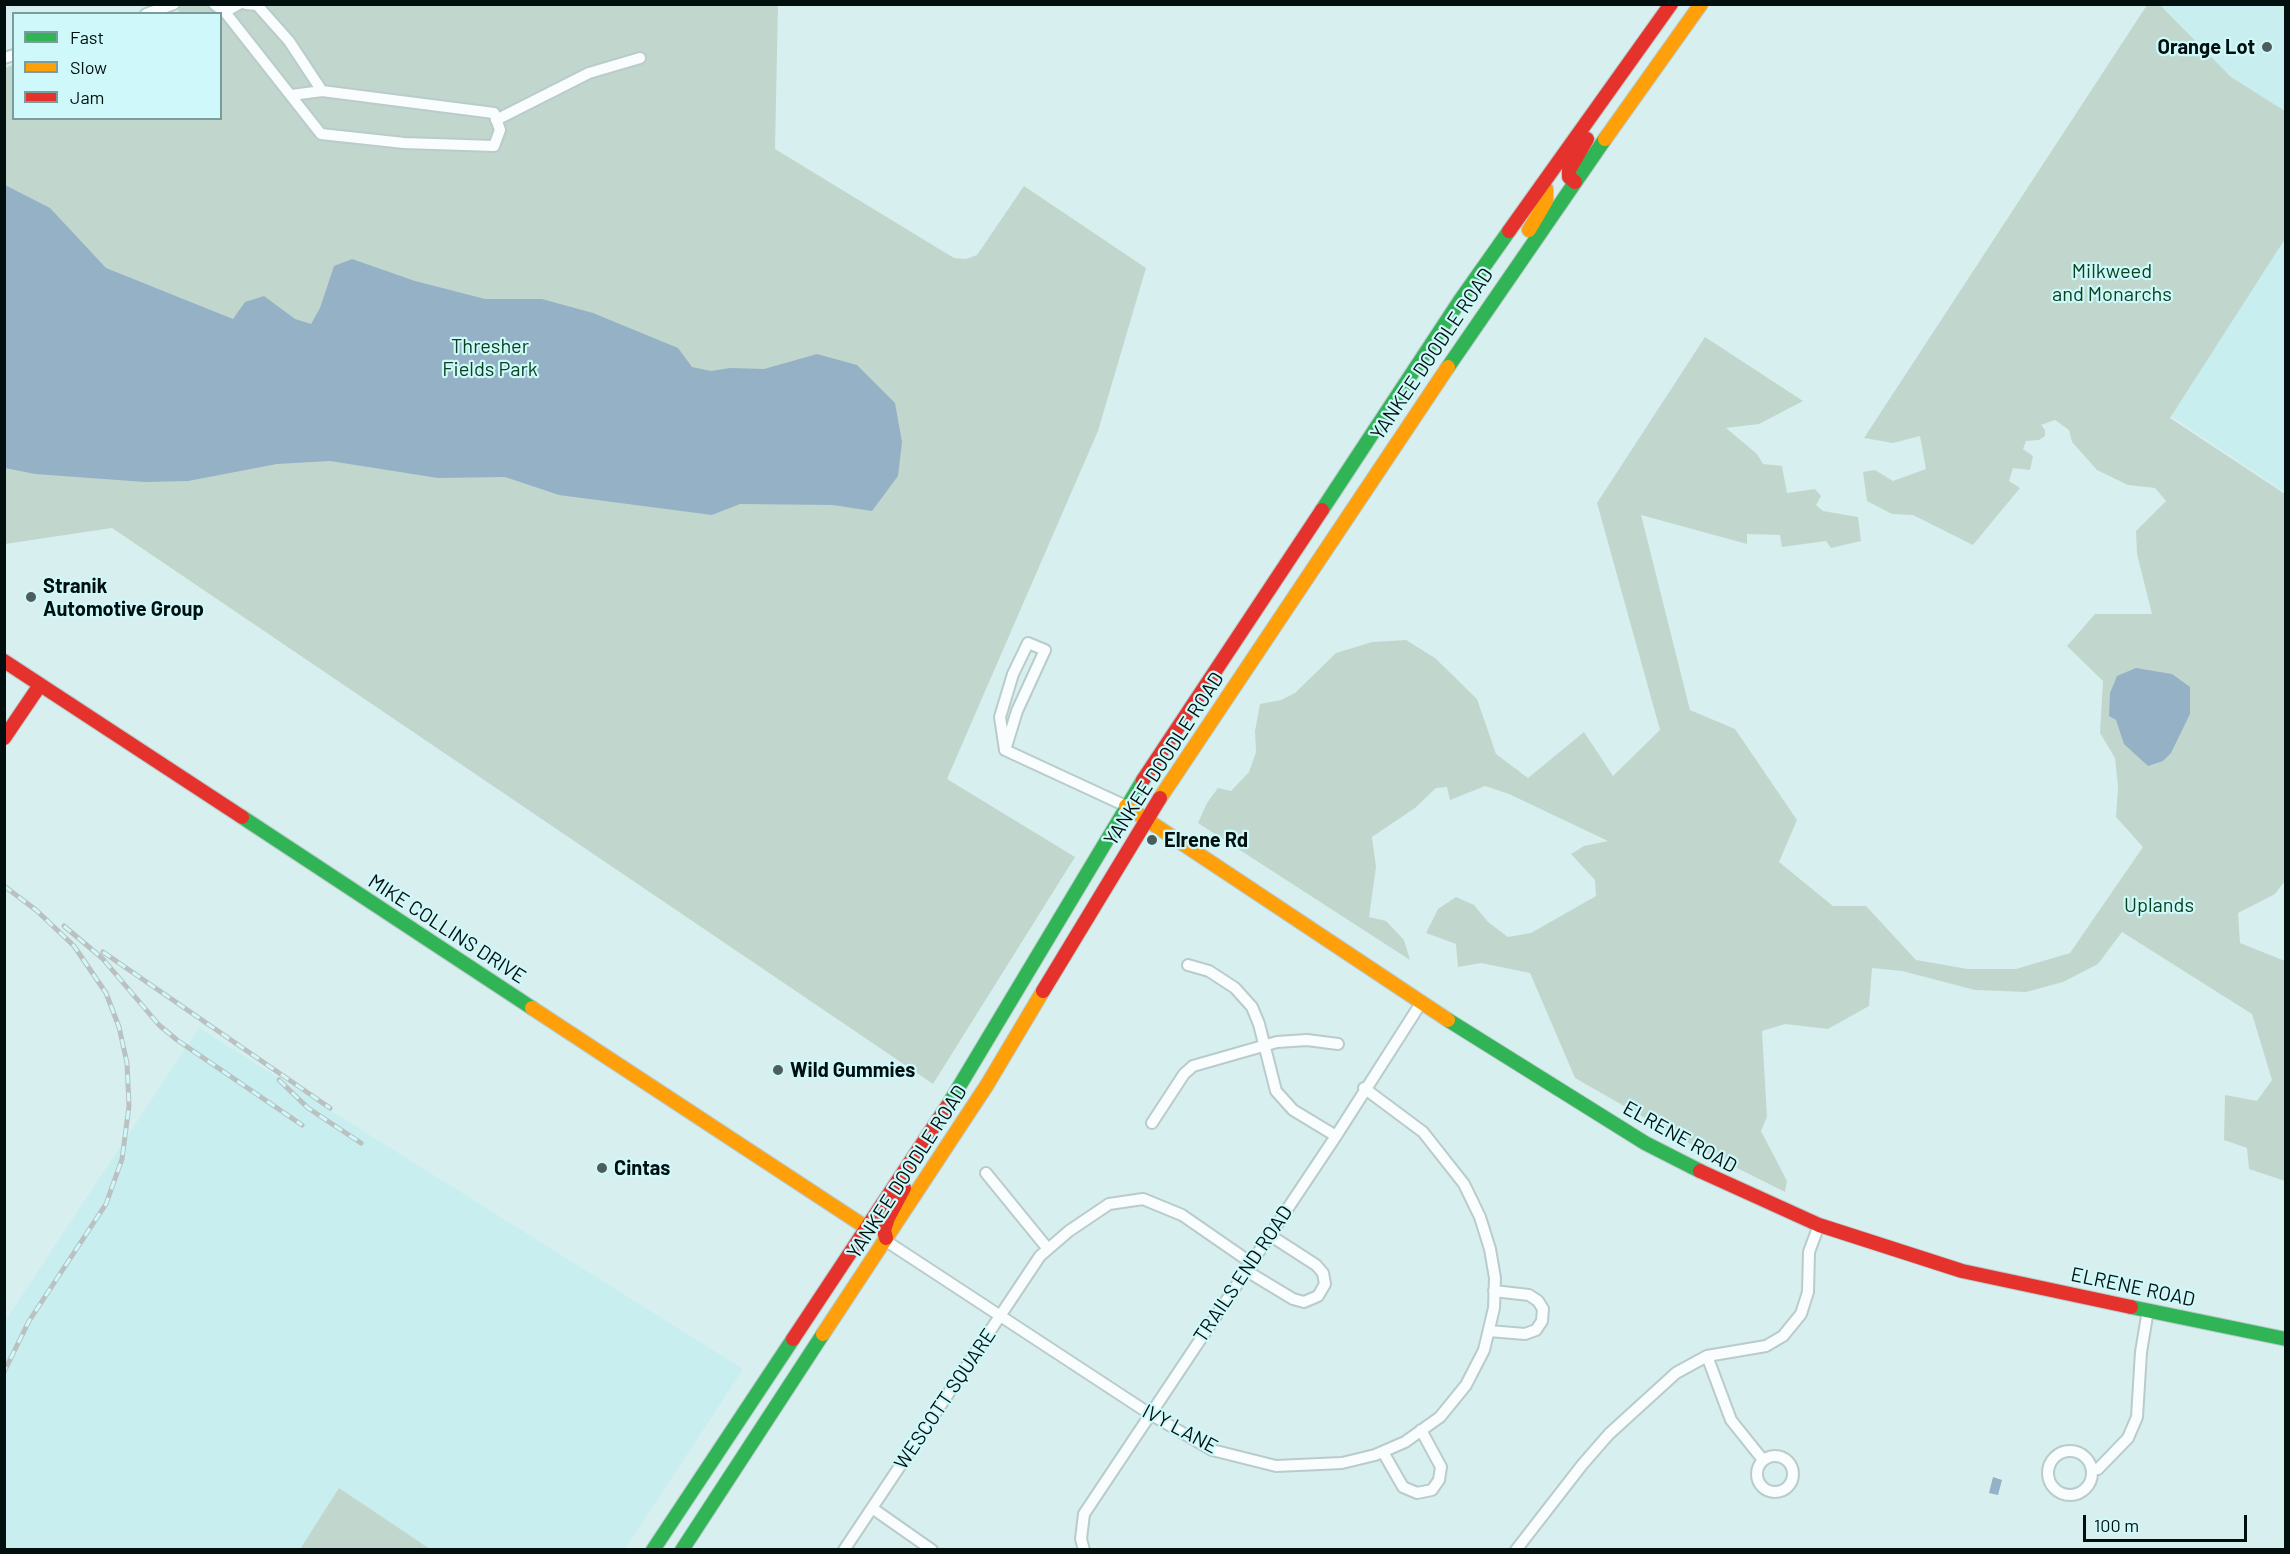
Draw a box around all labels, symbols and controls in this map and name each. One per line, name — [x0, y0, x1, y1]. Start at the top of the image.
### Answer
legend — [12, 12, 222, 120]
text: Fast — [70, 26, 104, 48]
place label: Orange Lot — [2158, 35, 2255, 59]
marker: Orange Lot — [2260, 40, 2274, 54]
text: Slow — [70, 56, 107, 78]
text: Jam — [70, 86, 104, 108]
park label: Milkweed and Monarchs — [2052, 259, 2172, 306]
street label: YANKEE DOODLE ROAD — [1366, 264, 1498, 444]
park label: Thresher Fields Park — [442, 334, 538, 381]
place label: Stranik Automotive Group — [43, 574, 204, 621]
marker: Stranik Automotive Group — [24, 590, 38, 604]
street label: YANKEE DOODLE ROAD — [1099, 668, 1229, 850]
place label: Elrene Rd — [1164, 828, 1248, 852]
marker: Elrene Rd — [1145, 833, 1159, 847]
street label: MIKE COLLINS DRIVE — [364, 869, 530, 989]
park label: Uplands — [2124, 893, 2194, 917]
place label: Wild Gummies — [790, 1058, 915, 1082]
marker: Wild Gummies — [771, 1063, 785, 1077]
street label: YANKEE DOODLE ROAD — [842, 1081, 972, 1263]
street label: ELRENE ROAD — [1619, 1096, 1741, 1178]
place label: Cintas — [614, 1156, 670, 1180]
marker: Cintas — [595, 1161, 609, 1175]
street label: TRAILS END ROAD — [1188, 1201, 1298, 1347]
street label: ELRENE ROAD — [2069, 1262, 2197, 1312]
street label: WESCOTT SQUARE — [889, 1324, 1001, 1474]
street label: IVY LANE — [1138, 1399, 1222, 1459]
scale bar — [2086, 1503, 2250, 1541]
text: 100 m — [2094, 1514, 2139, 1536]

